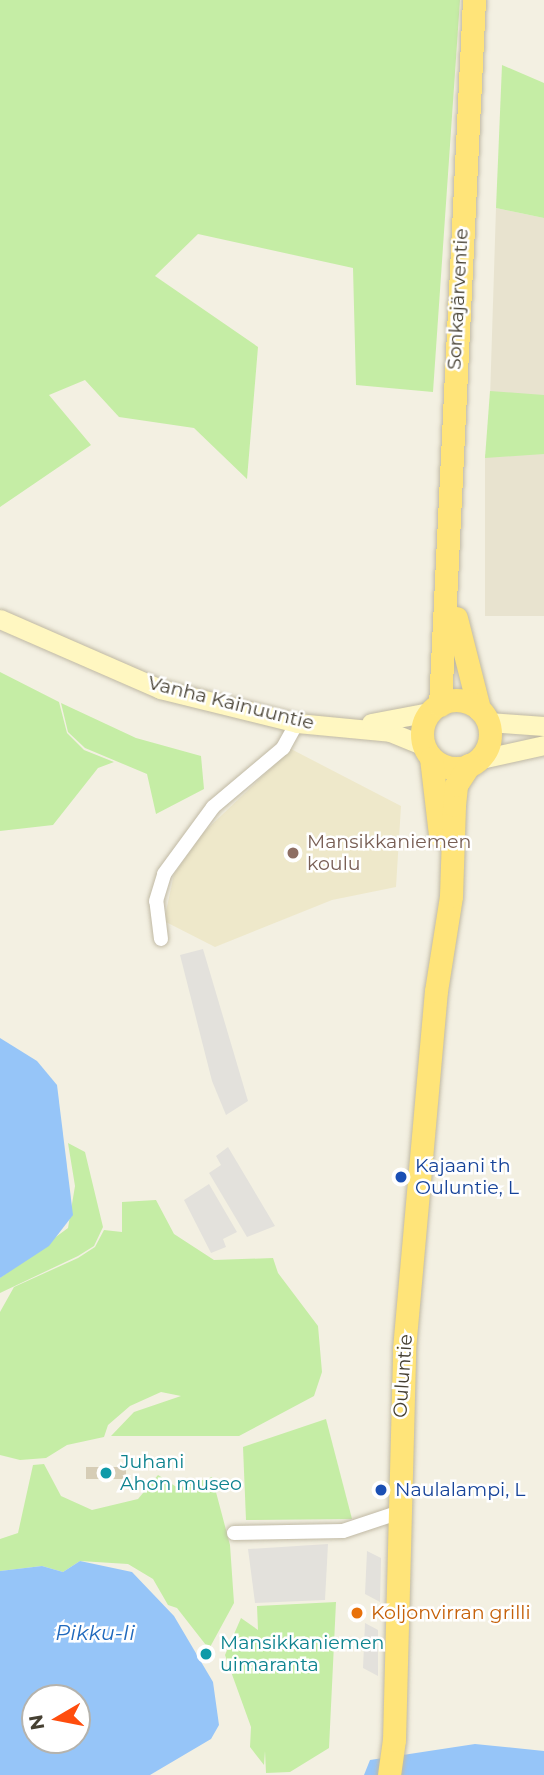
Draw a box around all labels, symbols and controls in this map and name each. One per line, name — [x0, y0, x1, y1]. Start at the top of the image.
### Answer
street label: Sonkajärventie — [443, 228, 473, 370]
street label: Vanha Kainuuntie — [146, 671, 316, 735]
place label: Mansikkaniemen koulu — [307, 831, 471, 875]
marker: Mansikkaniemen koulu — [285, 845, 301, 861]
place label: Kajaani th Ouluntie, L — [415, 1155, 519, 1199]
marker: Kajaani th Ouluntie, L — [393, 1169, 409, 1185]
street label: Ouluntie — [389, 1333, 417, 1419]
place label: Juhani Ahon museo — [120, 1451, 242, 1495]
marker: Juhani Ahon museo — [98, 1465, 114, 1481]
place label: Naulalampi, L — [395, 1479, 525, 1501]
marker: Naulalampi, L — [373, 1482, 389, 1498]
place label: Koljonvirran grilli — [371, 1602, 531, 1624]
marker: Koljonvirran grilli — [349, 1605, 365, 1621]
water label: Pikku-Ii — [55, 1620, 135, 1646]
place label: Mansikkaniemen uimaranta — [220, 1632, 384, 1676]
marker: Mansikkaniemen uimaranta — [198, 1646, 214, 1662]
north arrow — [21, 1684, 91, 1754]
text: N — [24, 1713, 49, 1732]

